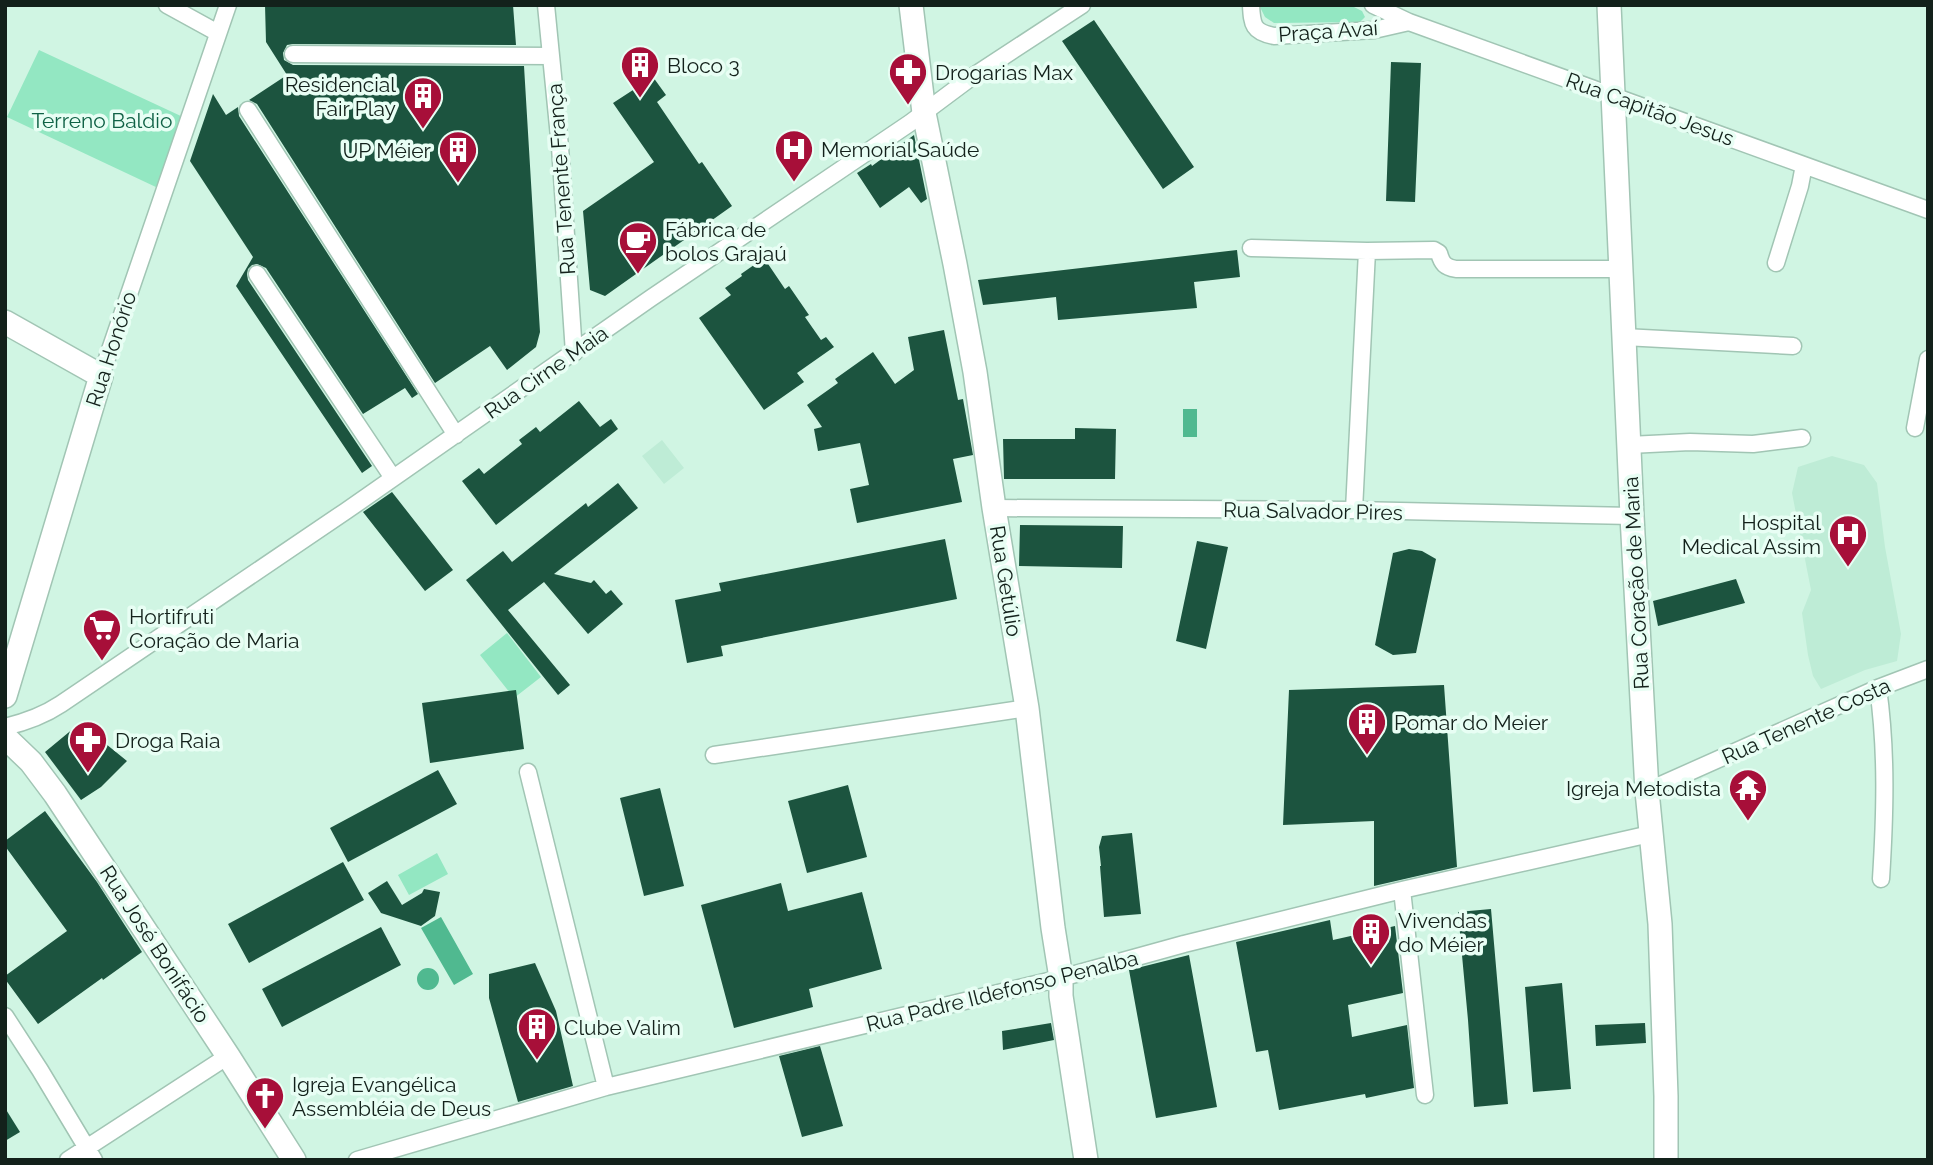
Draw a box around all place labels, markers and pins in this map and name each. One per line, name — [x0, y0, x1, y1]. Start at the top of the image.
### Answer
building icon: Bloco 3 — [619, 44, 661, 99]
pharmacy icon: Drogarias Max — [887, 51, 929, 106]
place label: Bloco 3 — [667, 53, 740, 78]
place label: Drogarias Max — [935, 60, 1074, 85]
place label: Residencial Fair Play — [285, 72, 396, 121]
building icon: Residencial Fair Play — [402, 75, 444, 130]
hospital icon: Memorial Saúde — [773, 128, 815, 183]
building icon: UP Méier — [437, 129, 479, 184]
place label: Memorial Saúde — [821, 137, 979, 162]
place label: UP Méier — [342, 138, 432, 163]
place label: Fábrica de bolos Grajaú — [665, 217, 787, 266]
cafe icon: Fábrica de bolos Grajaú — [617, 220, 659, 275]
place label: Hospital Medical Assim — [1682, 510, 1821, 559]
hospital icon: Hospital Medical Assim — [1827, 513, 1869, 568]
place label: Hortifruti Coração de Maria — [129, 604, 299, 653]
supermarket icon: Hortifruti Coração de Maria — [81, 607, 123, 662]
building icon: Pomar do Meier — [1346, 701, 1388, 756]
place label: Pomar do Meier — [1394, 710, 1549, 735]
pharmacy icon: Droga Raia — [67, 719, 109, 774]
place label: Droga Raia — [115, 728, 220, 753]
temple icon: Igreja Metodista — [1727, 767, 1769, 822]
place label: Igreja Metodista — [1566, 776, 1721, 801]
place label: Vivendas do Méier — [1398, 908, 1487, 957]
building icon: Vivendas do Méier — [1350, 911, 1392, 966]
building icon: Clube Valim — [516, 1006, 558, 1061]
place label: Clube Valim — [564, 1015, 681, 1040]
place label: Igreja Evangélica Assembléia de Deus — [292, 1072, 491, 1121]
church icon: Igreja Evangélica Assembléia de Deus — [244, 1075, 286, 1130]

